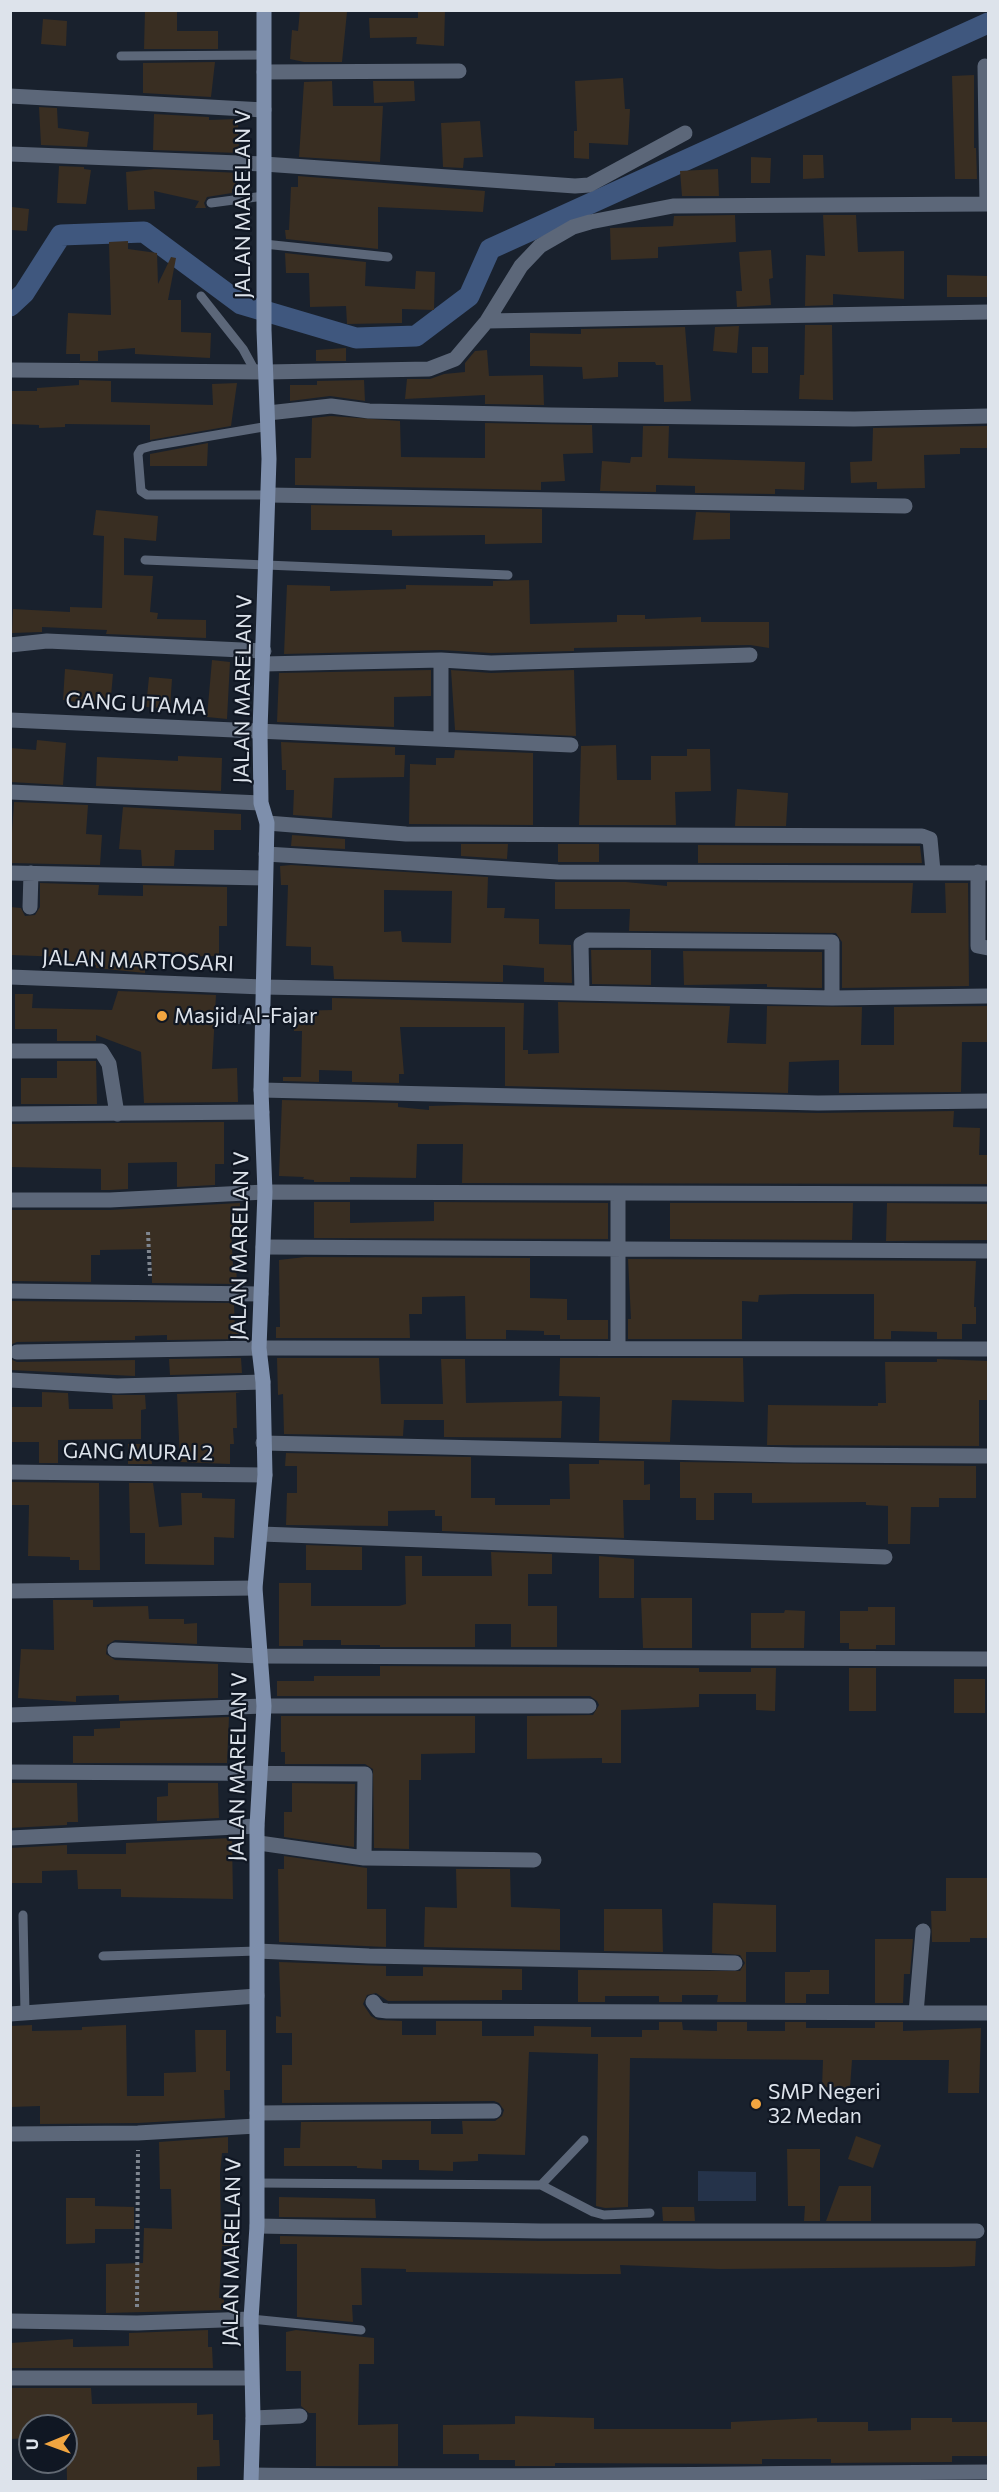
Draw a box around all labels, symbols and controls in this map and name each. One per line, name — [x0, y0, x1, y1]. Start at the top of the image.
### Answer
street label: JALAN MARELAN V — [230, 110, 256, 298]
street label: JALAN MARELAN V — [229, 594, 257, 784]
street label: GANG UTAMA — [65, 688, 207, 720]
street label: JALAN MARTOSARI — [42, 945, 234, 977]
place label: Masjid Al-Fajar — [174, 1003, 317, 1029]
marker: Masjid Al-Fajar — [155, 1009, 169, 1023]
street label: JALAN MARELAN V — [226, 1151, 254, 1341]
street label: GANG MURAI 2 — [63, 1438, 213, 1466]
street label: JALAN MARELAN V — [224, 1672, 252, 1862]
place label: SMP Negeri 32 Medan — [768, 2079, 881, 2129]
marker: SMP Negeri 32 Medan — [749, 2097, 763, 2111]
street label: JALAN MARELAN V — [218, 2157, 246, 2347]
north arrow — [18, 2414, 78, 2474]
text: U — [22, 2438, 41, 2450]

